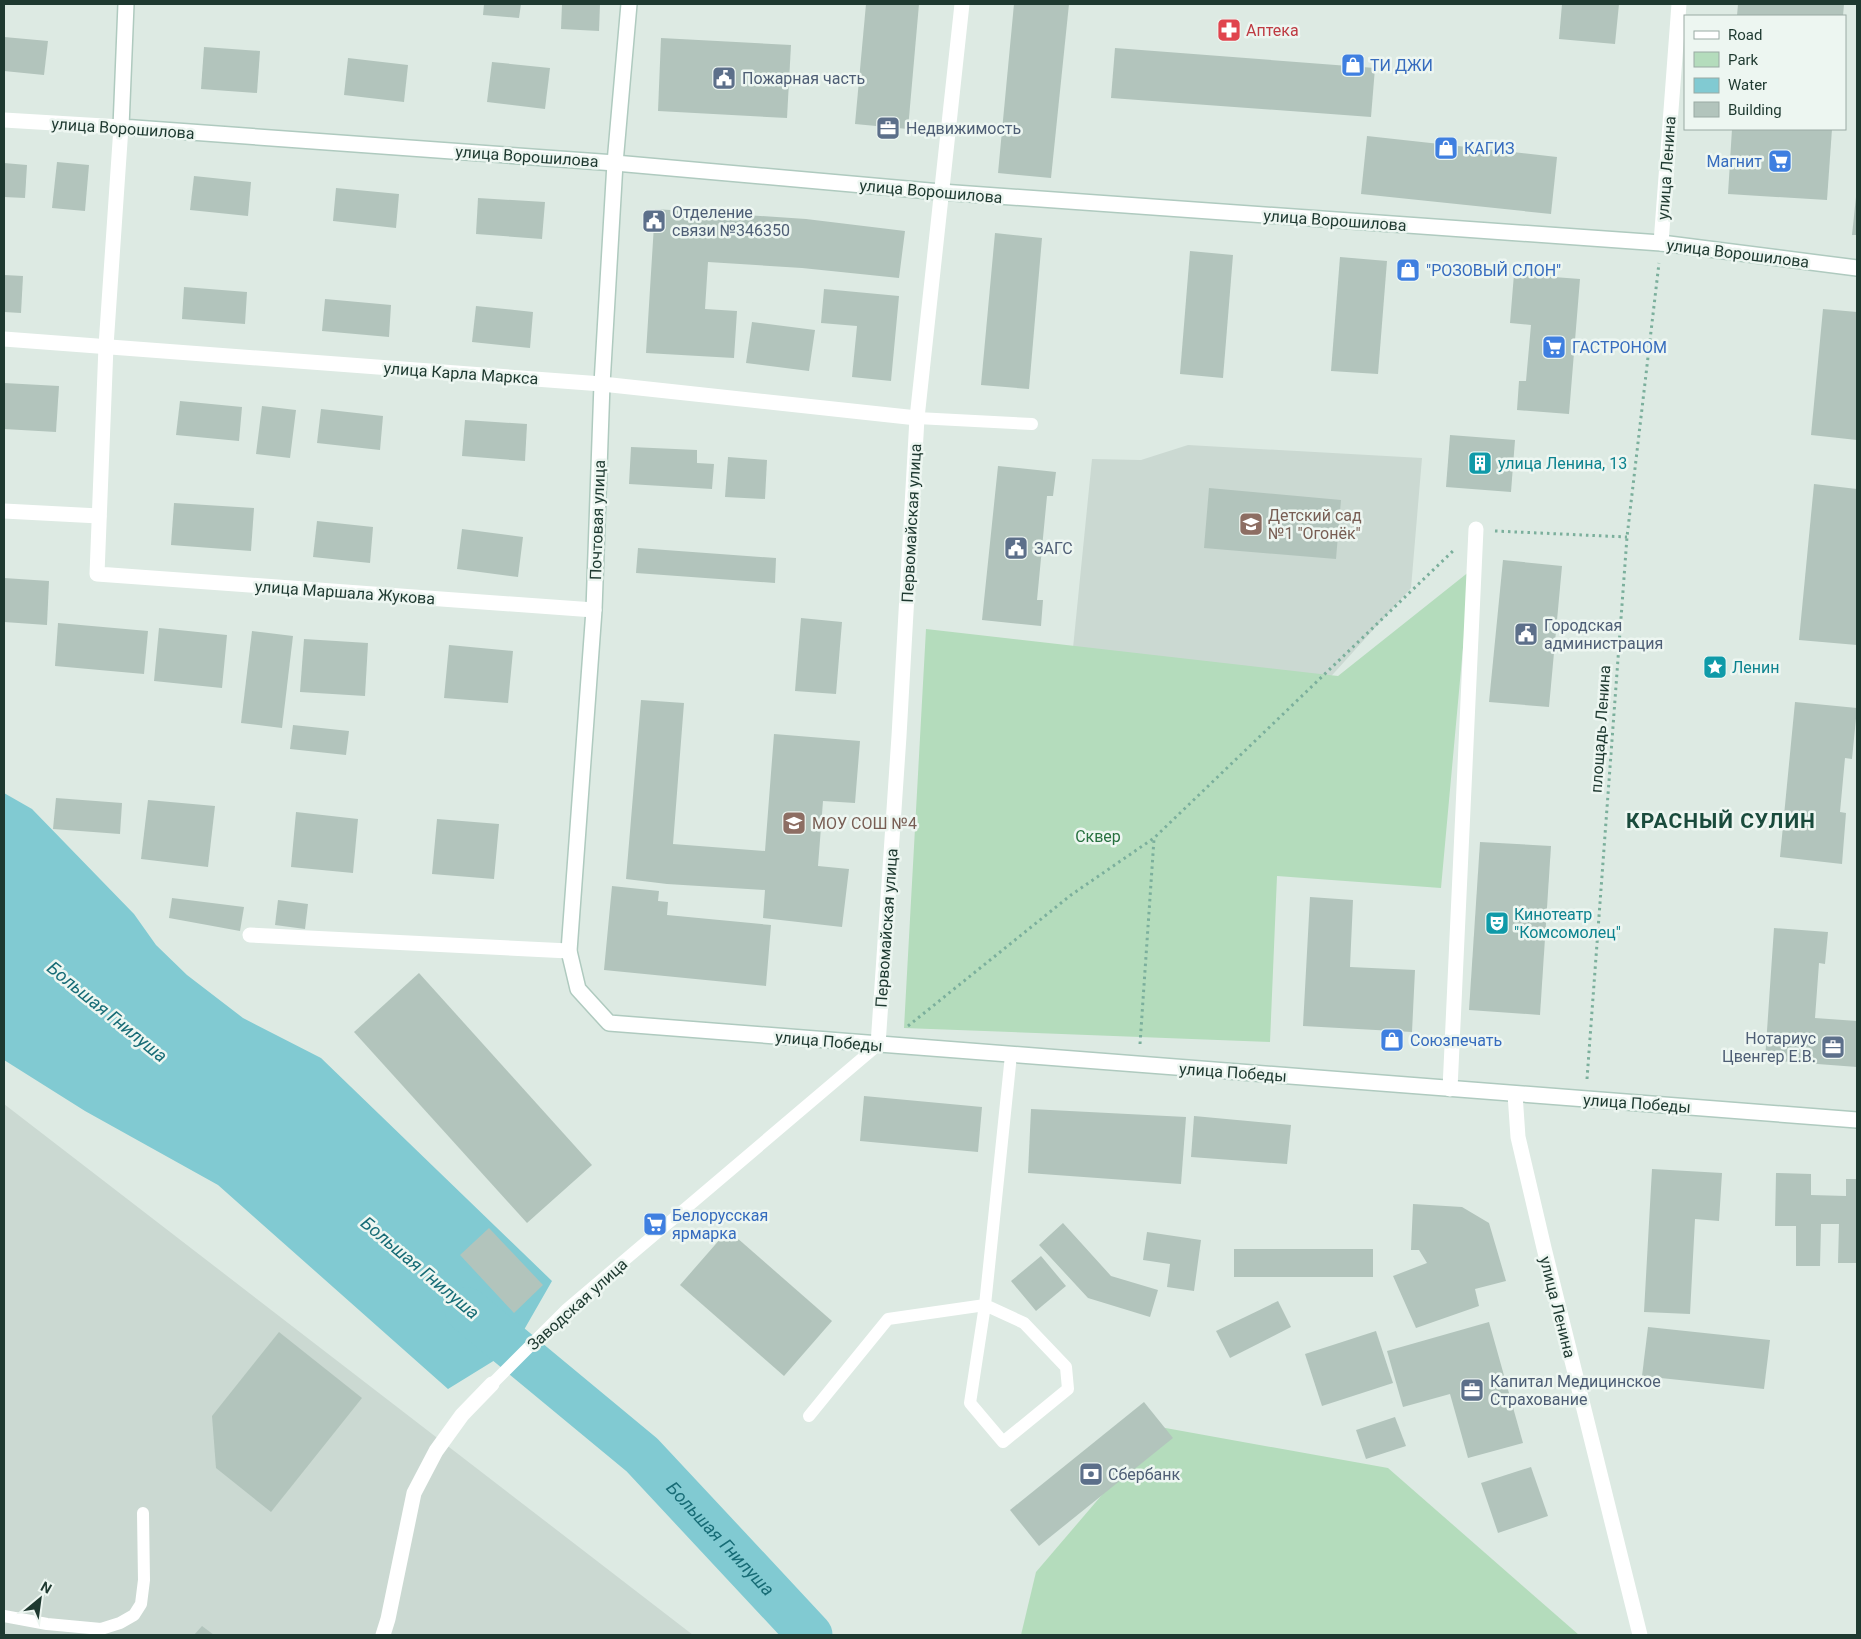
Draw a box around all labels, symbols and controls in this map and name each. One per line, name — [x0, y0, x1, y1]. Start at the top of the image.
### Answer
legend — [1684, 15, 1846, 130]
pharmacy icon: Аптека — [1216, 17, 1242, 43]
place label: Аптека — [1246, 21, 1299, 40]
text: Road — [1728, 26, 1762, 44]
text: Park — [1728, 51, 1759, 69]
shop icon: ТИ ДЖИ — [1340, 52, 1366, 78]
place label: ТИ ДЖИ — [1370, 56, 1433, 75]
public building icon: Пожарная часть — [711, 65, 737, 91]
place label: Пожарная часть — [742, 69, 865, 88]
text: Water — [1728, 76, 1767, 94]
text: Building — [1728, 101, 1782, 119]
street label: улица Ворошилова — [51, 114, 195, 143]
office icon: Недвижимость — [875, 115, 901, 141]
street label: улица Ленина — [1653, 115, 1680, 221]
place label: Недвижимость — [906, 119, 1021, 138]
shop icon: КАГИЗ — [1433, 135, 1459, 161]
place label: КАГИЗ — [1464, 139, 1515, 158]
street label: улица Ворошилова — [455, 142, 599, 171]
supermarket icon: Магнит — [1767, 148, 1793, 174]
place label: Магнит — [1706, 152, 1762, 171]
street label: улица Ворошилова — [859, 176, 1003, 207]
place label: Отделение связи №346350 — [672, 203, 790, 240]
street label: улица Ворошилова — [1263, 206, 1407, 235]
public building icon: Отделение связи №346350 — [641, 208, 667, 234]
street label: улица Ворошилова — [1666, 235, 1810, 272]
shop icon: "РОЗОВЫЙ СЛОН" — [1395, 257, 1421, 283]
place label: "РОЗОВЫЙ СЛОН" — [1426, 261, 1561, 280]
supermarket icon: ГАСТРОНОМ — [1541, 334, 1567, 360]
place label: ГАСТРОНОМ — [1572, 338, 1667, 357]
street label: улица Карла Маркса — [383, 359, 539, 388]
street label: Первомайская улица — [898, 443, 925, 603]
building icon: улица Ленина, 13 — [1467, 450, 1493, 476]
place label: улица Ленина, 13 — [1498, 454, 1627, 473]
street label: Почтовая улица — [586, 460, 609, 580]
place label: Детский сад №1 "Огонёк" — [1268, 506, 1362, 543]
school or university icon: Детский сад №1 "Огонёк" — [1238, 511, 1264, 537]
public building icon: ЗАГС — [1003, 535, 1029, 561]
place label: ЗАГС — [1034, 539, 1073, 558]
street label: улица Маршала Жукова — [254, 577, 436, 608]
place label: Городская администрация — [1544, 616, 1663, 653]
public building icon: Городская администрация — [1513, 621, 1539, 647]
place icon: Ленин — [1702, 654, 1728, 680]
place label: Ленин — [1732, 658, 1780, 677]
street label: площадь Ленина — [1587, 664, 1614, 794]
district label: КРАСНЫЙ СУЛИН — [1626, 809, 1816, 833]
school or university icon: МОУ СОШ №4 — [781, 810, 807, 836]
place label: МОУ СОШ №4 — [812, 814, 917, 833]
park label: Сквер — [1075, 827, 1121, 846]
street label: Первомайская улица — [871, 848, 902, 1008]
place label: Кинотеатр "Комсомолец" — [1514, 905, 1621, 942]
theatre icon: Кинотеатр "Комсомолец" — [1484, 910, 1510, 936]
water label: Большая Гнилуша — [43, 957, 171, 1066]
street label: улица Победы — [774, 1027, 884, 1056]
shop icon: Союзпечать — [1379, 1027, 1405, 1053]
place label: Нотариус Цвенгер Е.В. — [1722, 1029, 1816, 1066]
place label: Союзпечать — [1410, 1031, 1502, 1050]
office icon: Нотариус Цвенгер Е.В. — [1820, 1034, 1846, 1060]
street label: улица Победы — [1179, 1059, 1287, 1086]
street label: улица Победы — [1583, 1090, 1691, 1117]
place label: Белорусская ярмарка — [672, 1206, 768, 1243]
supermarket icon: Белорусская ярмарка — [642, 1211, 668, 1237]
water label: Большая Гнилуша — [357, 1212, 484, 1323]
street label: Заводская улица — [523, 1254, 631, 1354]
street label: улица Ленина — [1536, 1254, 1579, 1360]
place label: Капитал Медицинское Страхование — [1490, 1372, 1661, 1409]
office icon: Капитал Медицинское Страхование — [1459, 1377, 1485, 1403]
bank icon: Сбербанк — [1078, 1461, 1104, 1487]
place label: Сбербанк — [1108, 1465, 1181, 1484]
water label: Большая Гнилуша — [662, 1477, 779, 1600]
north arrow — [15, 1574, 65, 1624]
text: N — [38, 1578, 55, 1597]

